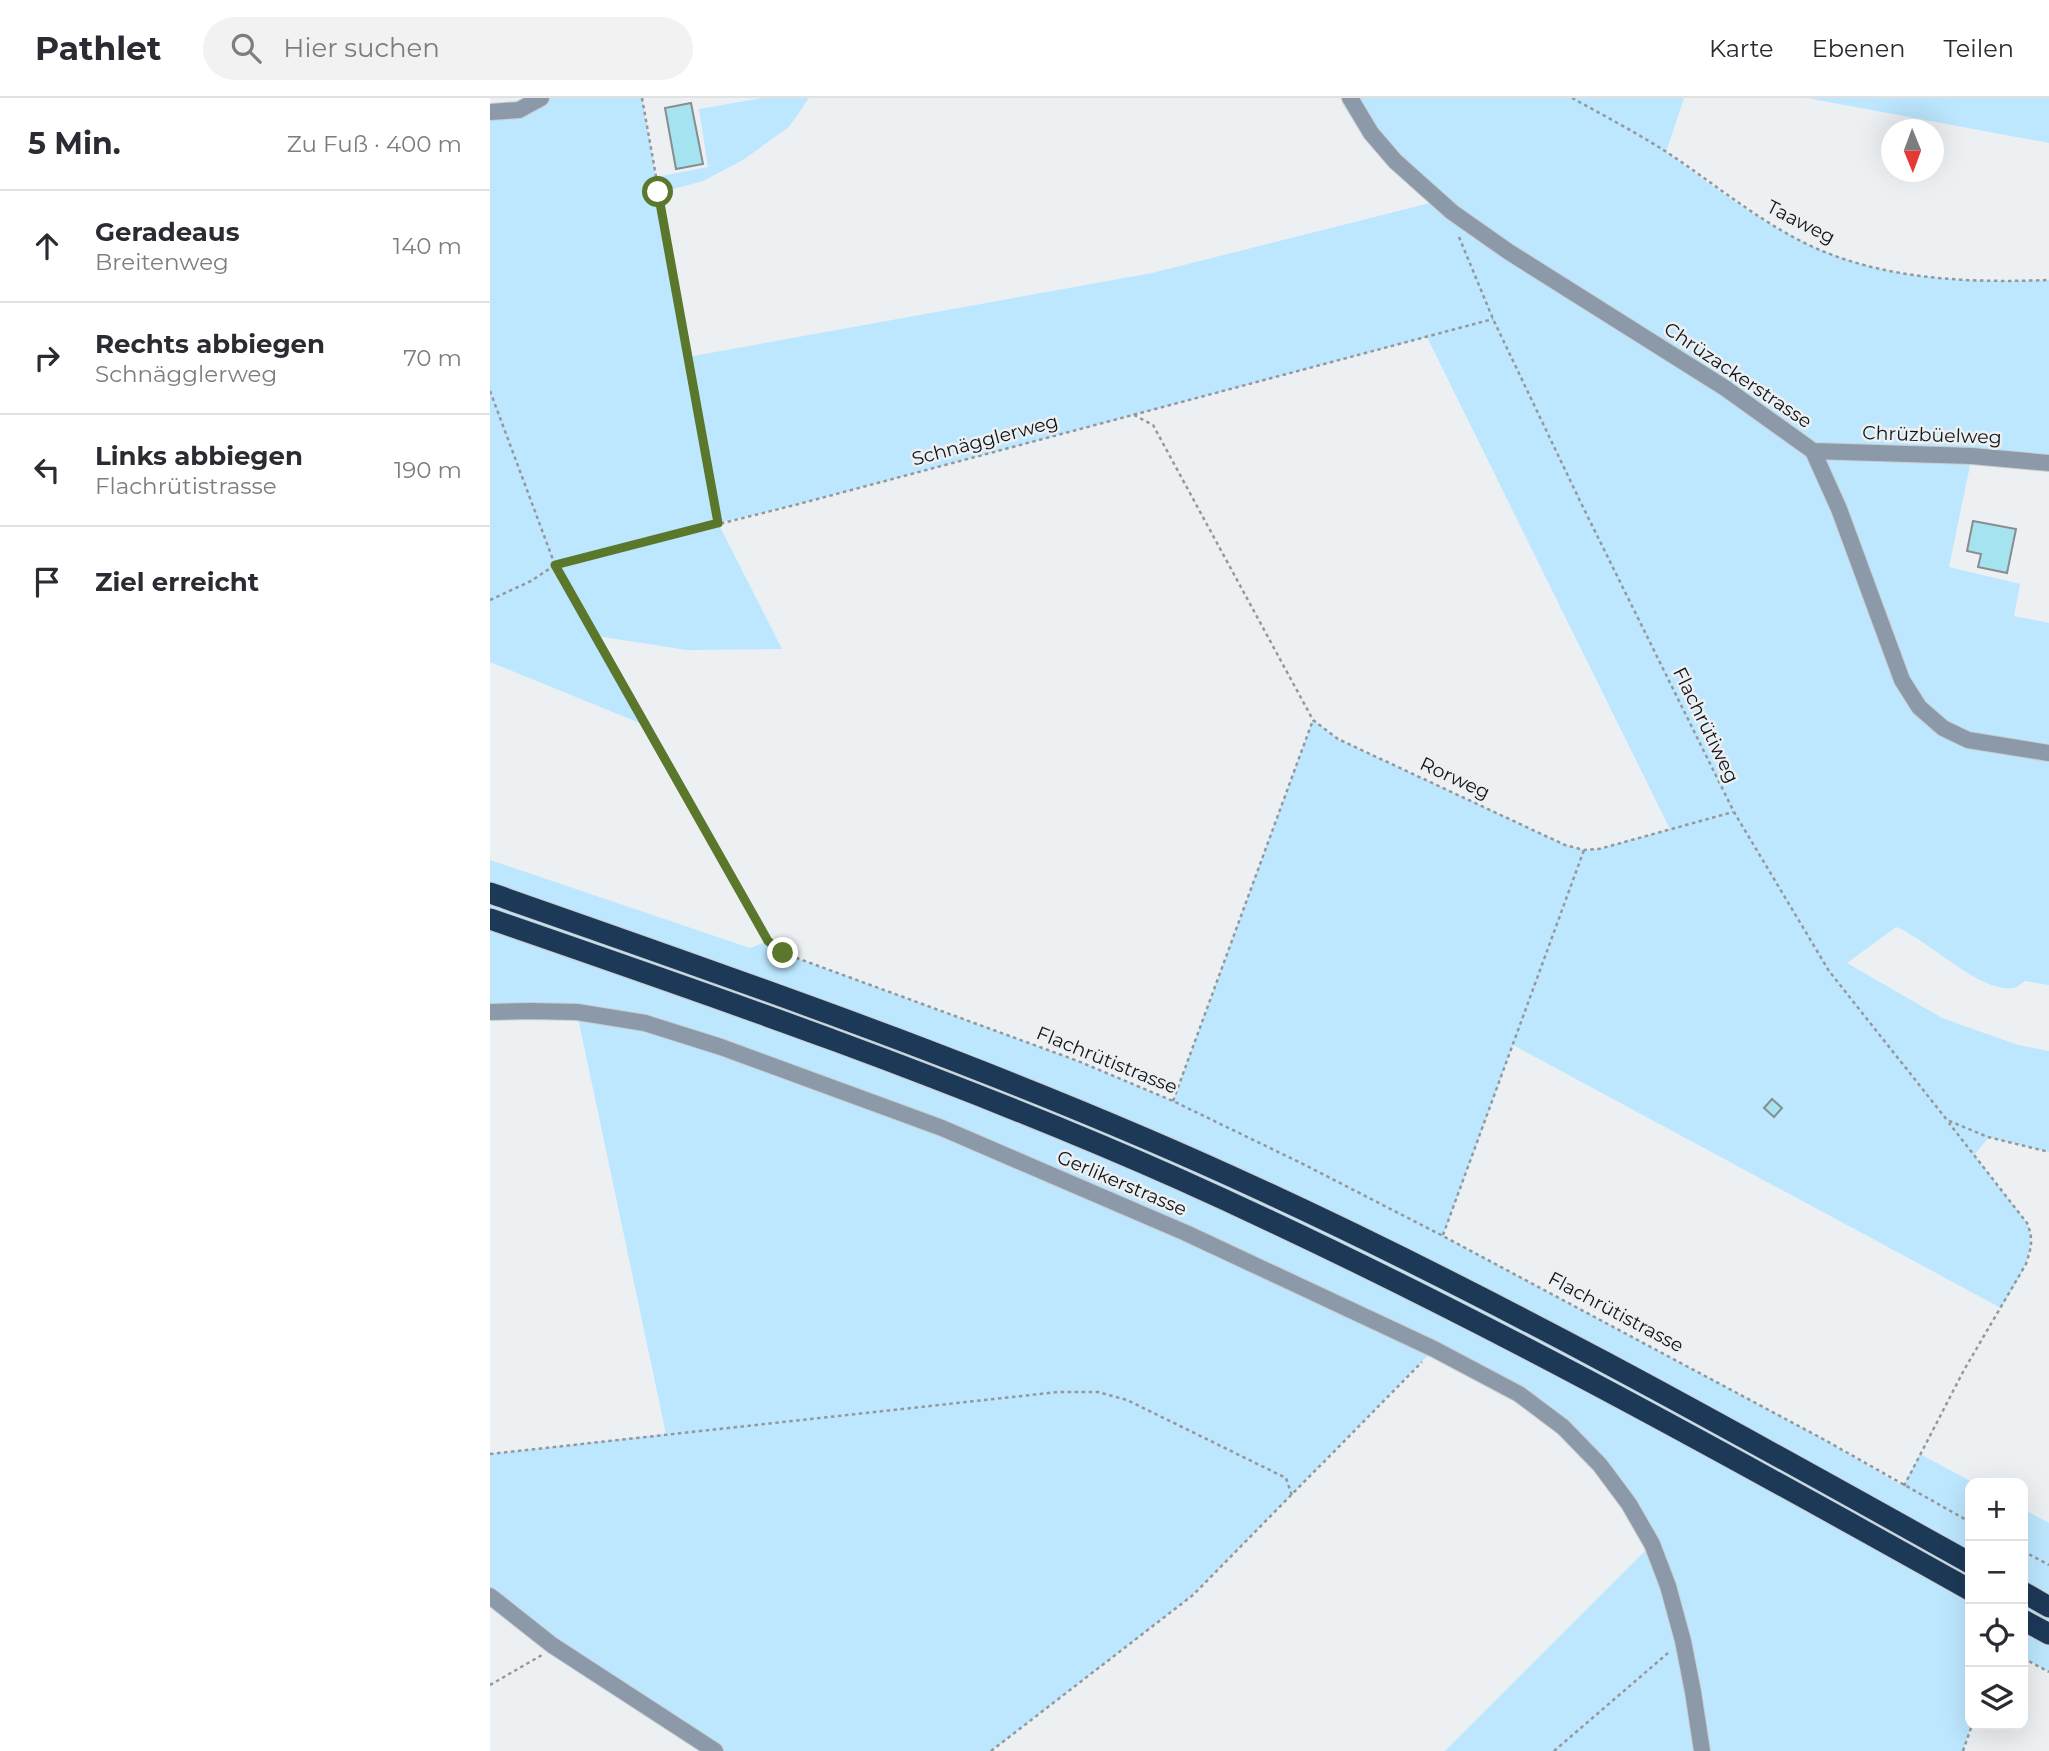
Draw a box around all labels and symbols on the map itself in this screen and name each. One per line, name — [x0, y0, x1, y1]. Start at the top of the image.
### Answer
north arrow — [1881, 119, 1944, 182]
route start — [642, 176, 673, 207]
street label: Taaweg — [1763, 195, 1839, 249]
street label: Chrüzackerstrasse — [1660, 317, 1816, 433]
street label: Schnägglerweg — [909, 409, 1061, 471]
street label: Chrüzbüelweg — [1862, 421, 2002, 449]
street label: Flachrütiweg — [1668, 663, 1744, 787]
street label: Rorweg — [1416, 752, 1494, 804]
route end — [767, 937, 798, 968]
street label: Flachrütistrasse — [1033, 1021, 1181, 1099]
street label: Gerlikerstrasse — [1054, 1145, 1190, 1221]
street label: Flachrütistrasse — [1544, 1267, 1688, 1357]

